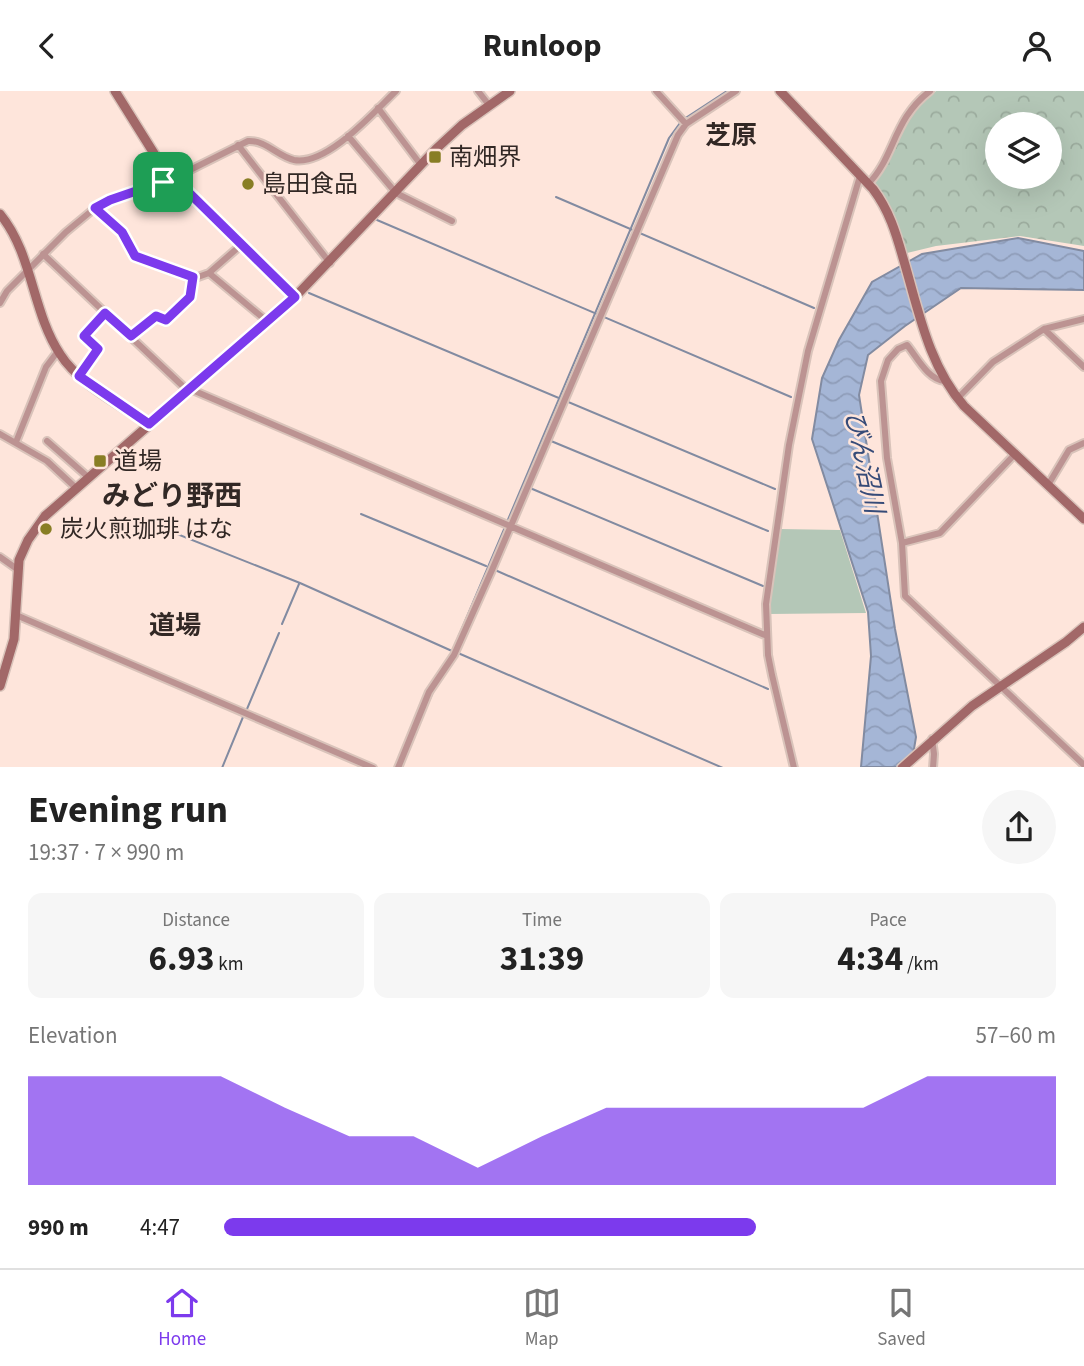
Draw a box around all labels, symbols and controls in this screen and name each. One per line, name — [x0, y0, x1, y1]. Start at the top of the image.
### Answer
text: Runloop — [482, 23, 602, 69]
icon: back — [28, 27, 66, 65]
icon: person — [1018, 27, 1056, 65]
map controls — [985, 112, 1062, 189]
button: layers — [985, 112, 1062, 189]
district label: 芝原 — [705, 117, 757, 154]
place label: 南畑界 — [449, 140, 521, 175]
marker: 南畑界 — [427, 149, 443, 165]
pin — [133, 152, 193, 212]
icon: arrive — [144, 163, 182, 201]
place label: 島田食品 — [262, 167, 358, 202]
marker: 島田食品 — [240, 176, 256, 192]
water label: びん沼川 — [836, 407, 894, 520]
place label: 道場 — [114, 444, 162, 479]
marker: 道場 — [92, 453, 108, 469]
district label: みどり野西 — [102, 476, 242, 516]
place label: 炭火煎珈琲 はな — [60, 512, 233, 547]
marker: 炭火煎珈琲 はな — [38, 521, 54, 537]
district label: 道場 — [149, 607, 201, 644]
text: Evening run — [28, 783, 228, 837]
button: share — [982, 790, 1056, 864]
text: 19:37 · 7 × 990 m — [28, 836, 184, 869]
text: Distance — [162, 907, 230, 934]
text: Time — [522, 907, 562, 934]
text: Pace — [869, 907, 907, 934]
text: 6.93 — [149, 934, 214, 984]
text: 31:39 — [500, 934, 584, 984]
text: 4:34 — [837, 934, 903, 984]
text: km — [214, 951, 243, 978]
text: /km — [903, 951, 939, 978]
text: Elevation — [28, 1019, 118, 1052]
text: 57–60 m — [976, 1019, 1056, 1052]
text: 990 m — [28, 1211, 89, 1244]
text: 4:47 — [140, 1211, 180, 1244]
tab: Home — [158, 1284, 206, 1353]
tab: Map — [523, 1284, 561, 1353]
tab: Saved — [877, 1284, 926, 1353]

